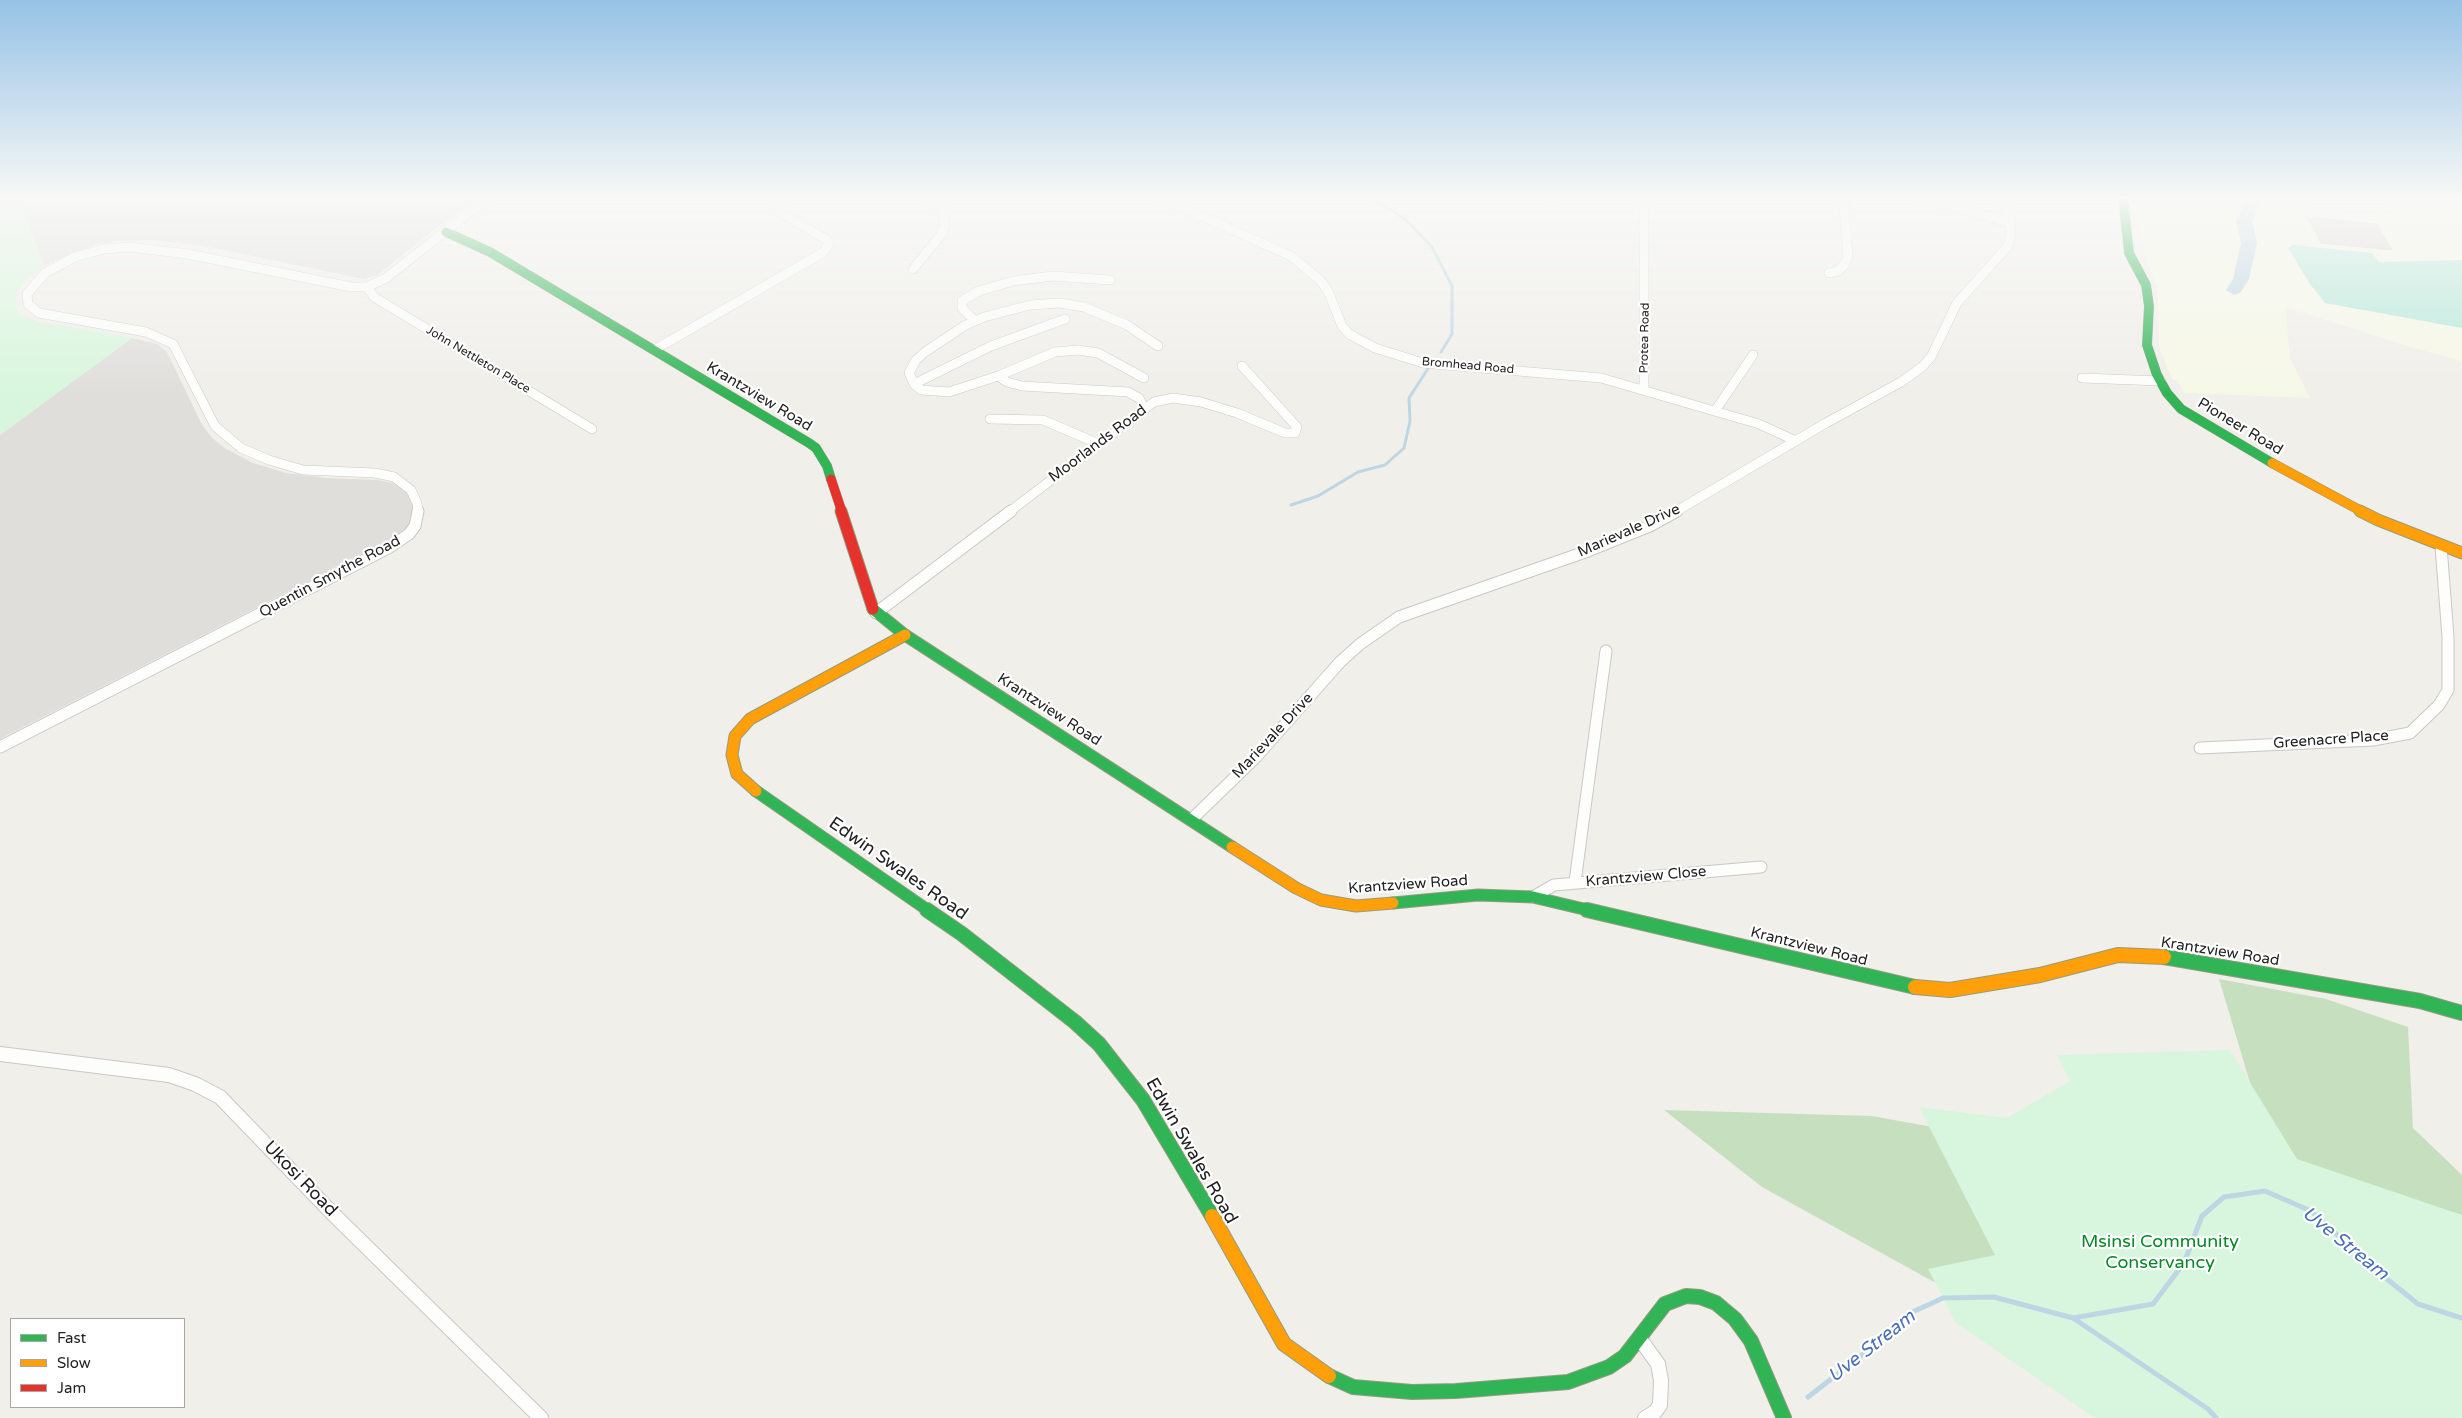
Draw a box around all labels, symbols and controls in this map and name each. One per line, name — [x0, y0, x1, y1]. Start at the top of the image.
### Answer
street label: Protea Road — [1637, 302, 1653, 374]
street label: John Nettleton Place — [423, 323, 533, 397]
street label: Bromhead Road — [1421, 355, 1515, 377]
street label: Krantzview Road — [703, 358, 815, 436]
street label: Pioneer Road — [2194, 394, 2286, 460]
street label: Moorlands Road — [1046, 401, 1150, 487]
street label: Marievale Drive — [1575, 500, 1683, 562]
street label: Quentin Smythe Road — [256, 532, 404, 622]
street label: Krantzview Road — [994, 670, 1104, 750]
street label: Marievale Drive — [1229, 690, 1317, 782]
street label: Greenacre Place — [2273, 727, 2389, 753]
street label: Edwin Swales Road — [824, 813, 972, 925]
street label: Krantzview Close — [1585, 863, 1707, 891]
street label: Krantzview Road — [1348, 872, 1468, 898]
street label: Krantzview Road — [1749, 924, 1869, 970]
street label: Krantzview Road — [2159, 934, 2281, 970]
street label: Edwin Swales Road — [1140, 1074, 1242, 1228]
street label: Ukosi Road — [259, 1137, 341, 1221]
water label: Uve Stream — [2297, 1202, 2393, 1286]
park label: Msinsi Community Conservancy — [2081, 1231, 2239, 1274]
water label: Uve Stream — [1824, 1306, 1920, 1388]
legend — [10, 1318, 185, 1408]
text: Fast — [57, 1329, 86, 1347]
text: Slow — [57, 1354, 91, 1372]
text: Jam — [57, 1379, 86, 1397]

